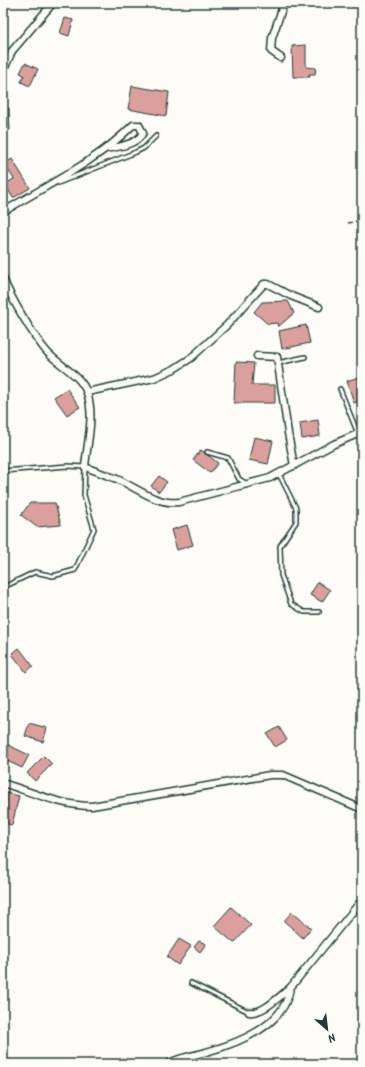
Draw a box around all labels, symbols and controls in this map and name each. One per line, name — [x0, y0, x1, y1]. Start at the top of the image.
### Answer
north arrow — [307, 1009, 347, 1049]
text: N — [324, 1027, 339, 1047]

